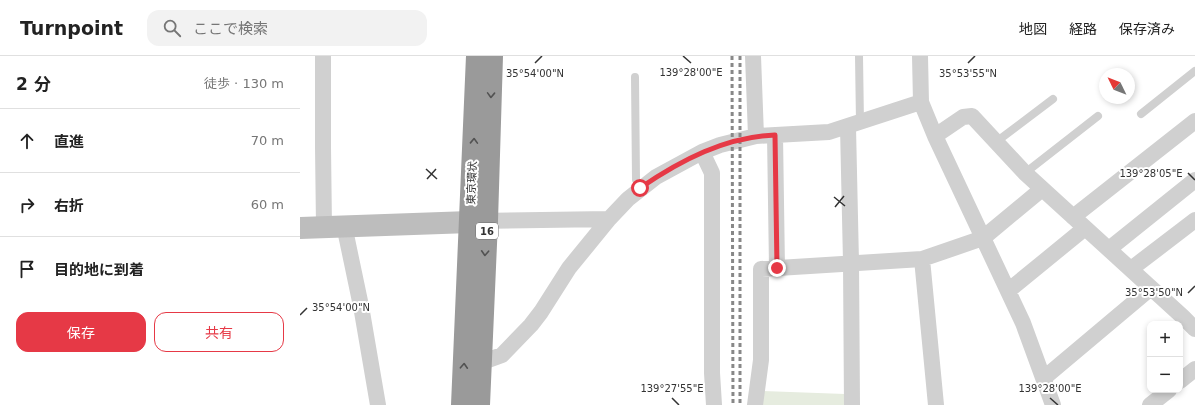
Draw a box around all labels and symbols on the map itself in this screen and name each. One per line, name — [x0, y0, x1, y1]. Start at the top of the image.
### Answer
text: 139°28'00"E — [659, 67, 723, 78]
text: 35°54'00"N — [506, 68, 564, 79]
text: 35°53'55"N — [939, 68, 997, 79]
north arrow — [1099, 68, 1135, 104]
one-way arrow — [487, 92, 495, 98]
one-way arrow — [469, 138, 478, 144]
street label: 東京環状 — [465, 160, 479, 205]
text: 139°28'05"E — [1119, 168, 1183, 179]
route start — [631, 179, 649, 197]
road number: 16 — [476, 223, 498, 239]
one-way arrow — [481, 250, 490, 256]
route end — [768, 259, 786, 277]
text: 35°53'50"N — [1125, 287, 1183, 298]
text: 35°54'00"N — [312, 302, 370, 313]
one-way arrow — [460, 363, 468, 369]
text: 139°27'55"E — [640, 383, 704, 394]
text: 139°28'00"E — [1018, 383, 1082, 394]

